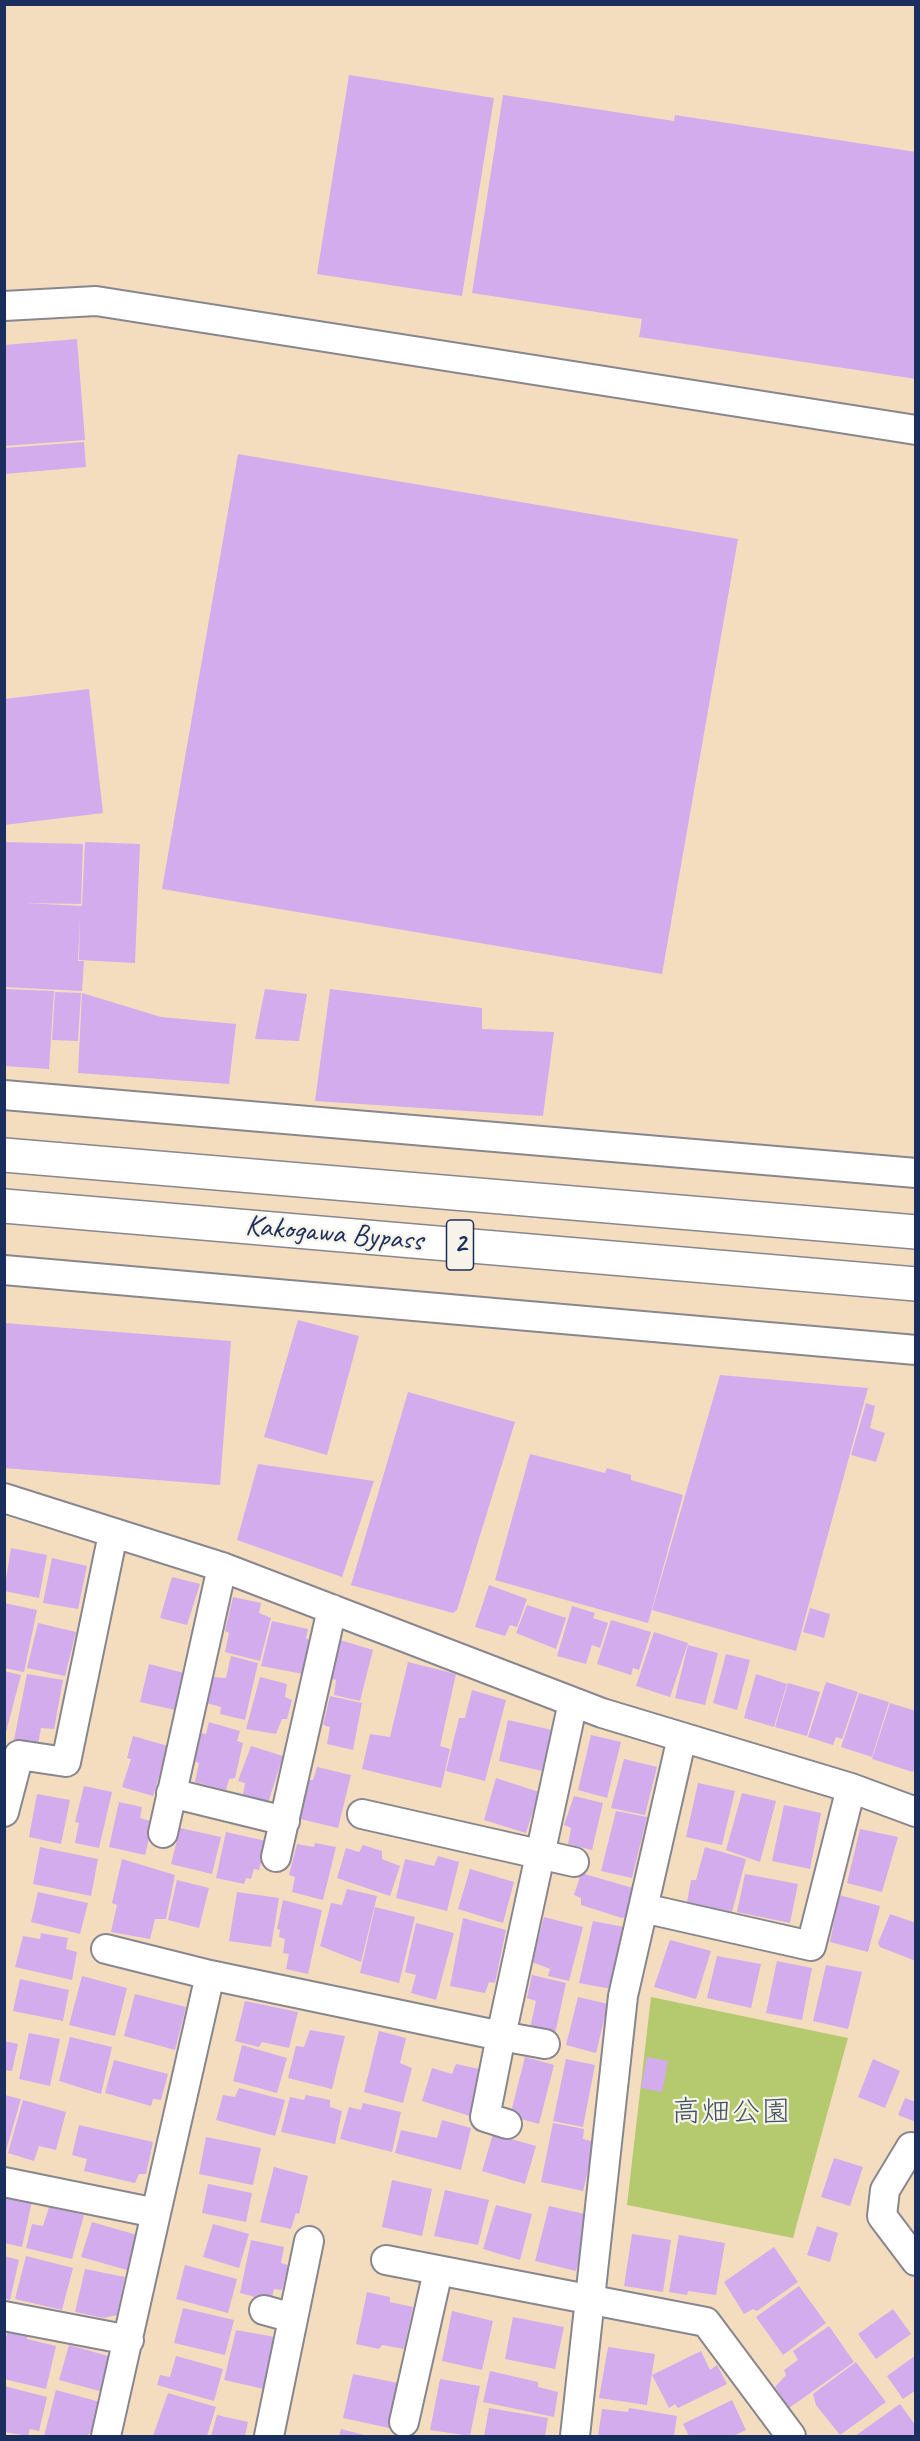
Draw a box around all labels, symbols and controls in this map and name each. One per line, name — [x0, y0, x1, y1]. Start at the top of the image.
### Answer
street label: Kakogawa Bypass — [244, 1208, 424, 1260]
road number: 2 — [446, 1220, 474, 1270]
park label: 高畑公園 — [671, 2095, 791, 2131]

